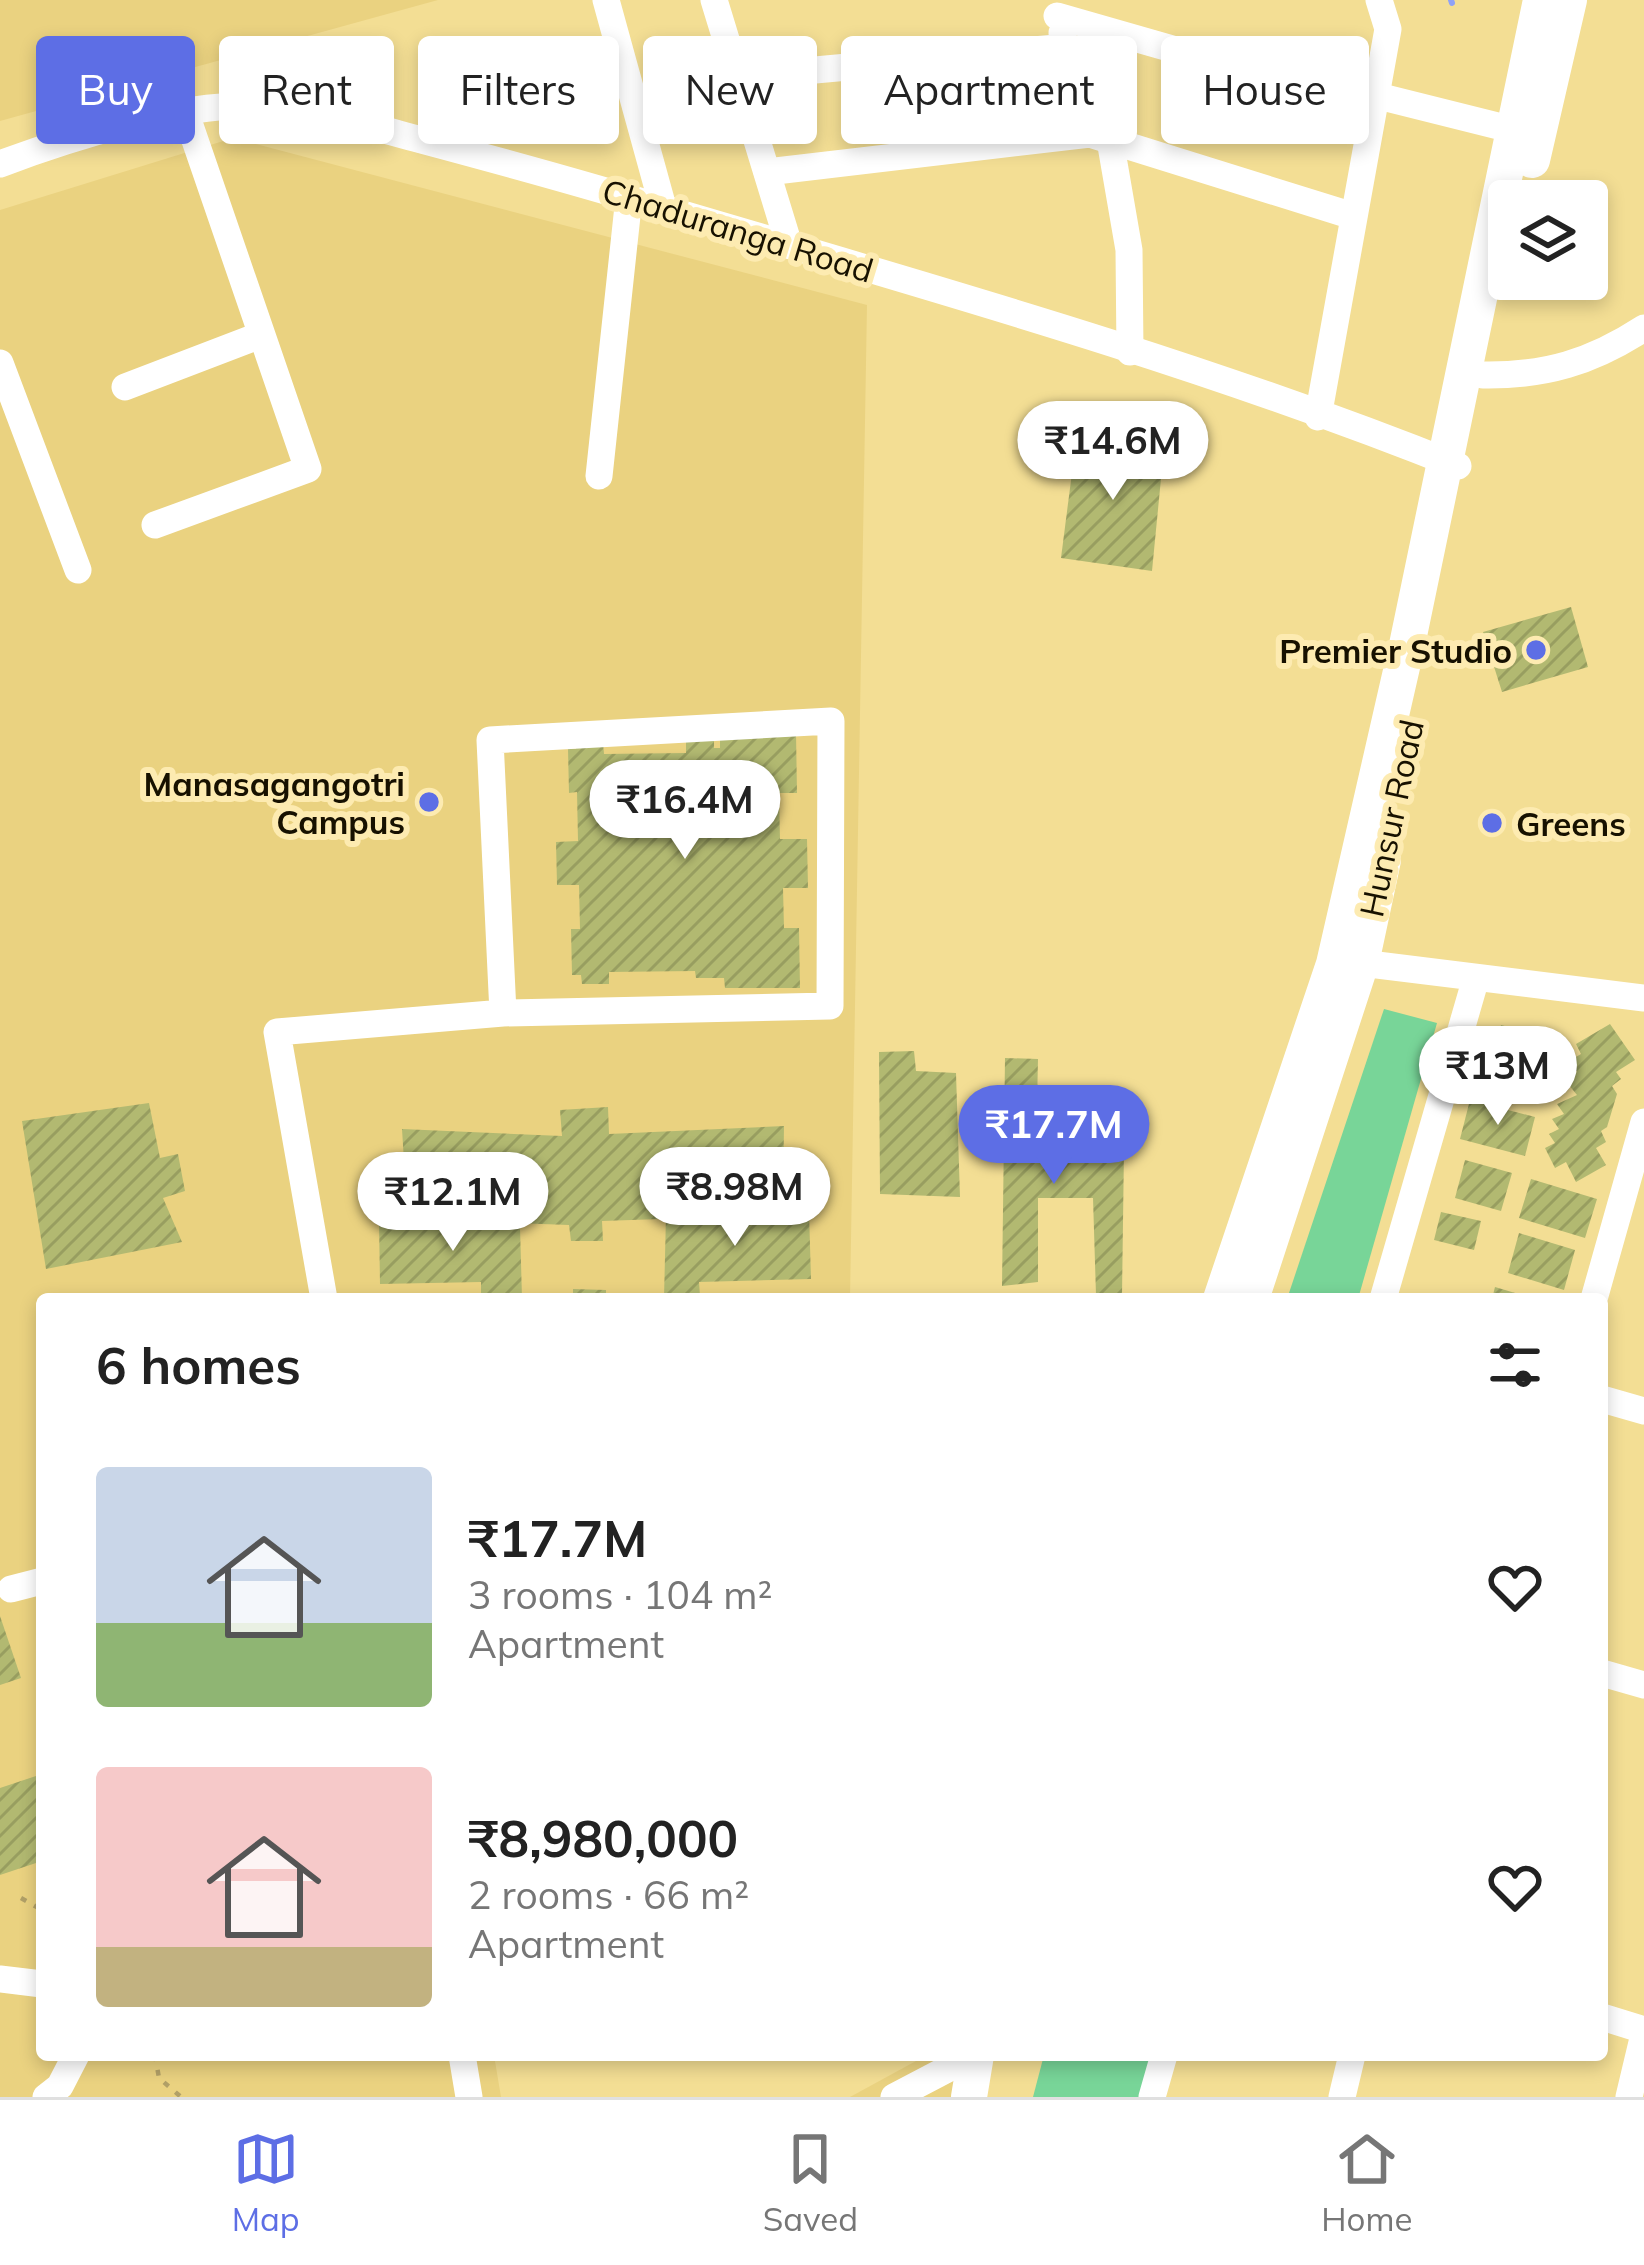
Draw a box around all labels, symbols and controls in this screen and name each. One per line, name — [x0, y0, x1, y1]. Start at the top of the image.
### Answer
chip: Buy — [36, 36, 195, 144]
chip: Rent — [219, 36, 394, 144]
chip: Filters — [418, 36, 619, 144]
chip: New — [643, 36, 817, 144]
chip: Apartment — [841, 36, 1137, 144]
chip: House — [1161, 36, 1369, 144]
street label: Chaduranga Road — [598, 169, 878, 291]
map controls — [1488, 180, 1608, 300]
button: layers — [1488, 180, 1608, 300]
pin: ₹14.6M — [1015, 401, 1211, 503]
text: ₹14.6M — [1044, 415, 1182, 464]
place label: Premier Studio — [1279, 630, 1512, 671]
marker: Premier Studio — [1523, 637, 1549, 663]
street label: Hunsur Road — [1350, 716, 1432, 920]
pin: ₹16.4M — [587, 760, 783, 862]
place label: Manasagangotri Campus — [144, 763, 405, 842]
text: ₹16.4M — [616, 774, 754, 823]
marker: Manasagangotri Campus — [416, 789, 442, 815]
place label: Greens — [1516, 803, 1626, 844]
marker: Greens — [1479, 810, 1505, 836]
pin: ₹13M — [1427, 1026, 1569, 1128]
text: ₹13M — [1446, 1040, 1550, 1089]
pin: ₹17.7M — [956, 1085, 1152, 1187]
text: ₹17.7M — [985, 1099, 1123, 1148]
pin: ₹8.98M — [637, 1147, 833, 1249]
pin: ₹12.1M — [355, 1152, 551, 1254]
text: ₹8.98M — [666, 1161, 804, 1210]
text: ₹12.1M — [384, 1166, 522, 1215]
icon: filters — [1482, 1332, 1548, 1398]
text: 6 homes — [96, 1333, 301, 1397]
text: ₹17.7M — [468, 1506, 647, 1570]
icon: home — [192, 1515, 336, 1659]
icon: heart — [1482, 1554, 1548, 1620]
text: 3 rooms · 104 m² — [468, 1570, 772, 1619]
text: Apartment — [468, 1619, 664, 1668]
text: ₹8,980,000 — [468, 1806, 738, 1870]
icon: home — [192, 1815, 336, 1959]
icon: heart — [1482, 1854, 1548, 1920]
text: 2 rooms · 66 m² — [468, 1870, 749, 1919]
text: Apartment — [468, 1919, 664, 1968]
tab: Map — [232, 2126, 300, 2239]
tab: Saved — [763, 2126, 858, 2239]
tab: Home — [1321, 2126, 1412, 2239]

